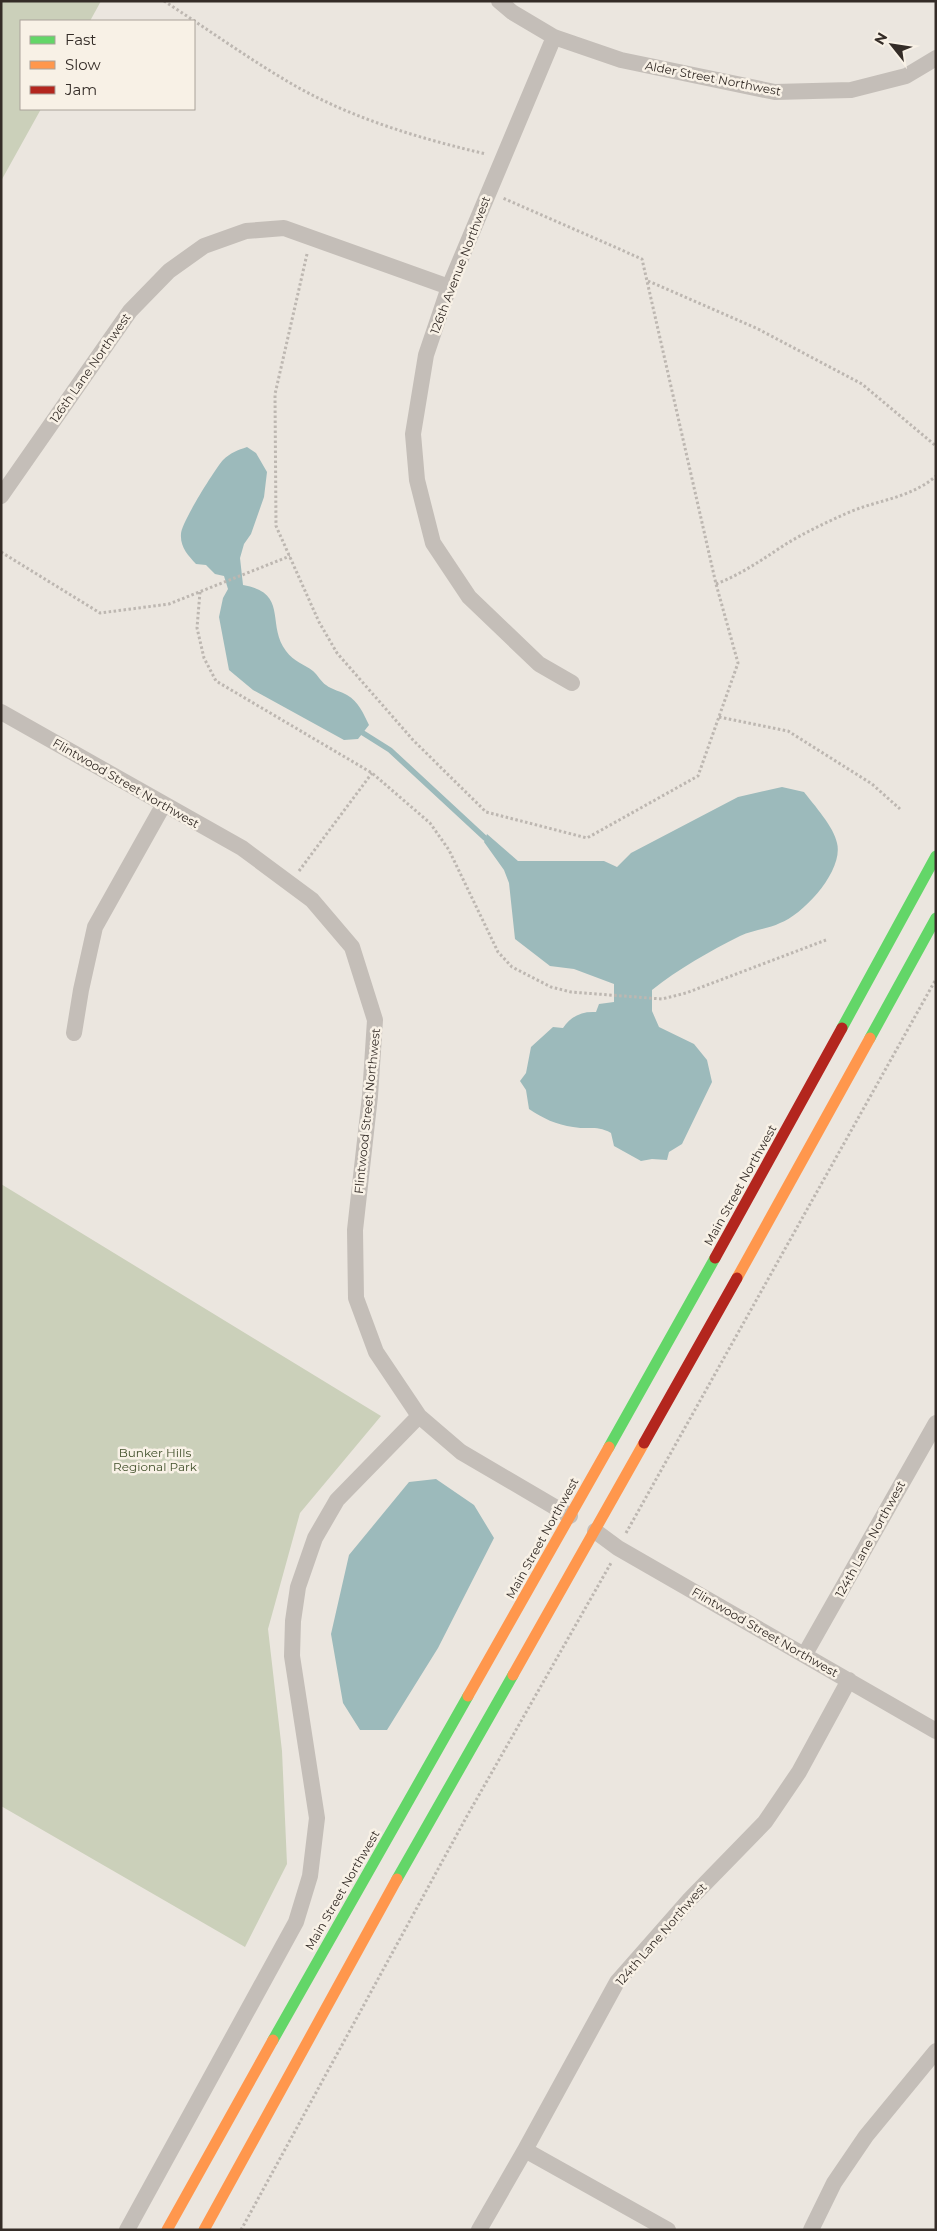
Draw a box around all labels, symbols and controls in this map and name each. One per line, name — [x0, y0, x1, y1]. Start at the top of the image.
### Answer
legend — [20, 20, 195, 110]
north arrow — [867, 20, 917, 70]
text: N — [870, 29, 891, 48]
text: Fast — [65, 30, 96, 49]
text: Slow — [65, 55, 101, 74]
street label: Alder Street Northwest — [644, 57, 782, 99]
text: Jam — [64, 80, 97, 99]
street label: 126th Avenue Northwest — [427, 194, 493, 336]
street label: 126th Lane Northwest — [46, 310, 134, 426]
street label: Flintwood Street Northwest — [50, 735, 202, 831]
street label: Flintwood Street Northwest — [351, 1027, 383, 1195]
street label: Main Street Northwest — [700, 1122, 780, 1248]
park label: Bunker Hills Regional Park — [113, 1445, 198, 1474]
street label: Main Street Northwest — [502, 1475, 582, 1601]
street label: 124th Lane Northwest — [832, 1478, 908, 1600]
street label: Flintwood Street Northwest — [689, 1584, 841, 1680]
street label: Main Street Northwest — [302, 1827, 383, 1953]
street label: 124th Lane Northwest — [612, 1880, 710, 1988]

